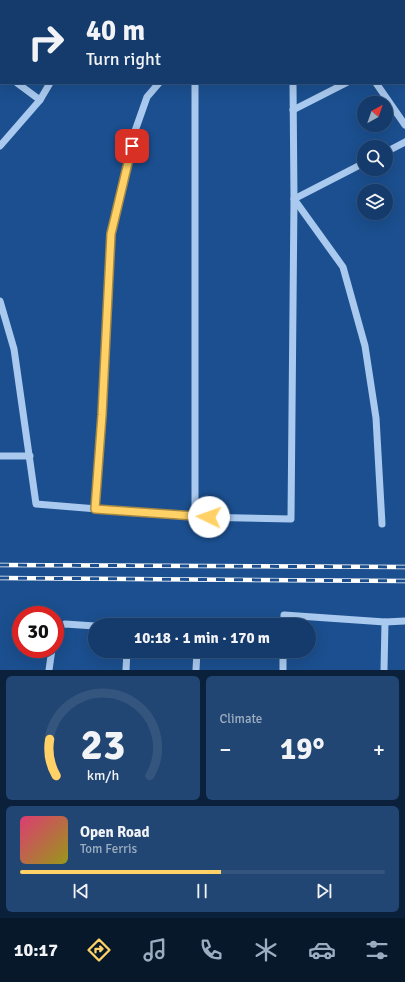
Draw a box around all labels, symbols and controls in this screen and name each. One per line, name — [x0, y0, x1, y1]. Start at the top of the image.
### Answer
text: 40 m — [86, 14, 145, 48]
icon: right — [20, 16, 72, 68]
text: Turn right — [86, 48, 161, 70]
north arrow — [357, 96, 393, 132]
map controls — [357, 96, 393, 220]
pin — [115, 129, 149, 163]
icon: arrive — [121, 135, 143, 157]
button: search — [357, 140, 393, 176]
button: layers — [357, 184, 393, 220]
position arrow — [188, 496, 230, 538]
speed limit sign: 30 — [12, 606, 64, 658]
text: 10:18 · 1 min · 170 m — [134, 629, 270, 647]
text: Climate — [220, 711, 262, 727]
text: 23 — [80, 720, 125, 771]
text: 19° — [280, 731, 324, 768]
text: − — [220, 736, 231, 763]
text: + — [373, 736, 385, 763]
text: km/h — [87, 767, 119, 784]
text: Open Road — [80, 823, 150, 841]
text: Tom Ferris — [80, 841, 137, 857]
icon: previous — [70, 880, 92, 902]
icon: pause — [191, 880, 213, 902]
icon: next — [313, 880, 335, 902]
icon: directions — [85, 936, 113, 964]
icon: music — [141, 936, 169, 964]
icon: phone — [197, 936, 225, 964]
icon: climate — [252, 936, 280, 964]
icon: car — [308, 936, 336, 964]
icon: filters — [363, 936, 391, 964]
text: 10:17 — [14, 939, 58, 961]

